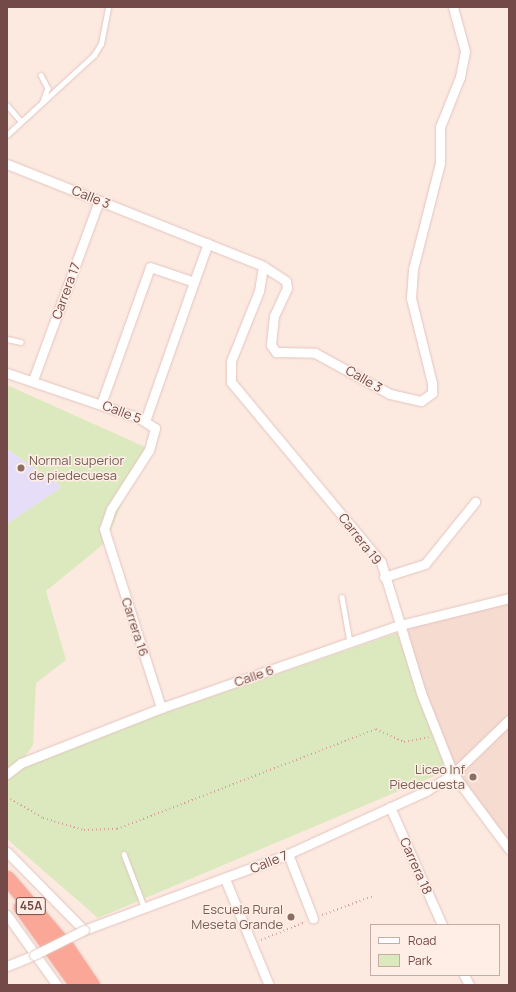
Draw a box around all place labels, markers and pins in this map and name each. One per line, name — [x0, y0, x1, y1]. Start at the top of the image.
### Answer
place label: Normal superior de piedecuesa — [29, 453, 124, 484]
marker: Normal superior de piedecuesa — [16, 463, 26, 473]
place label: Liceo Inf Piedecuesta — [389, 762, 465, 793]
marker: Liceo Inf Piedecuesta — [468, 772, 478, 782]
place label: Escuela Rural Meseta Grande — [191, 902, 283, 933]
marker: Escuela Rural Meseta Grande — [286, 912, 296, 922]

